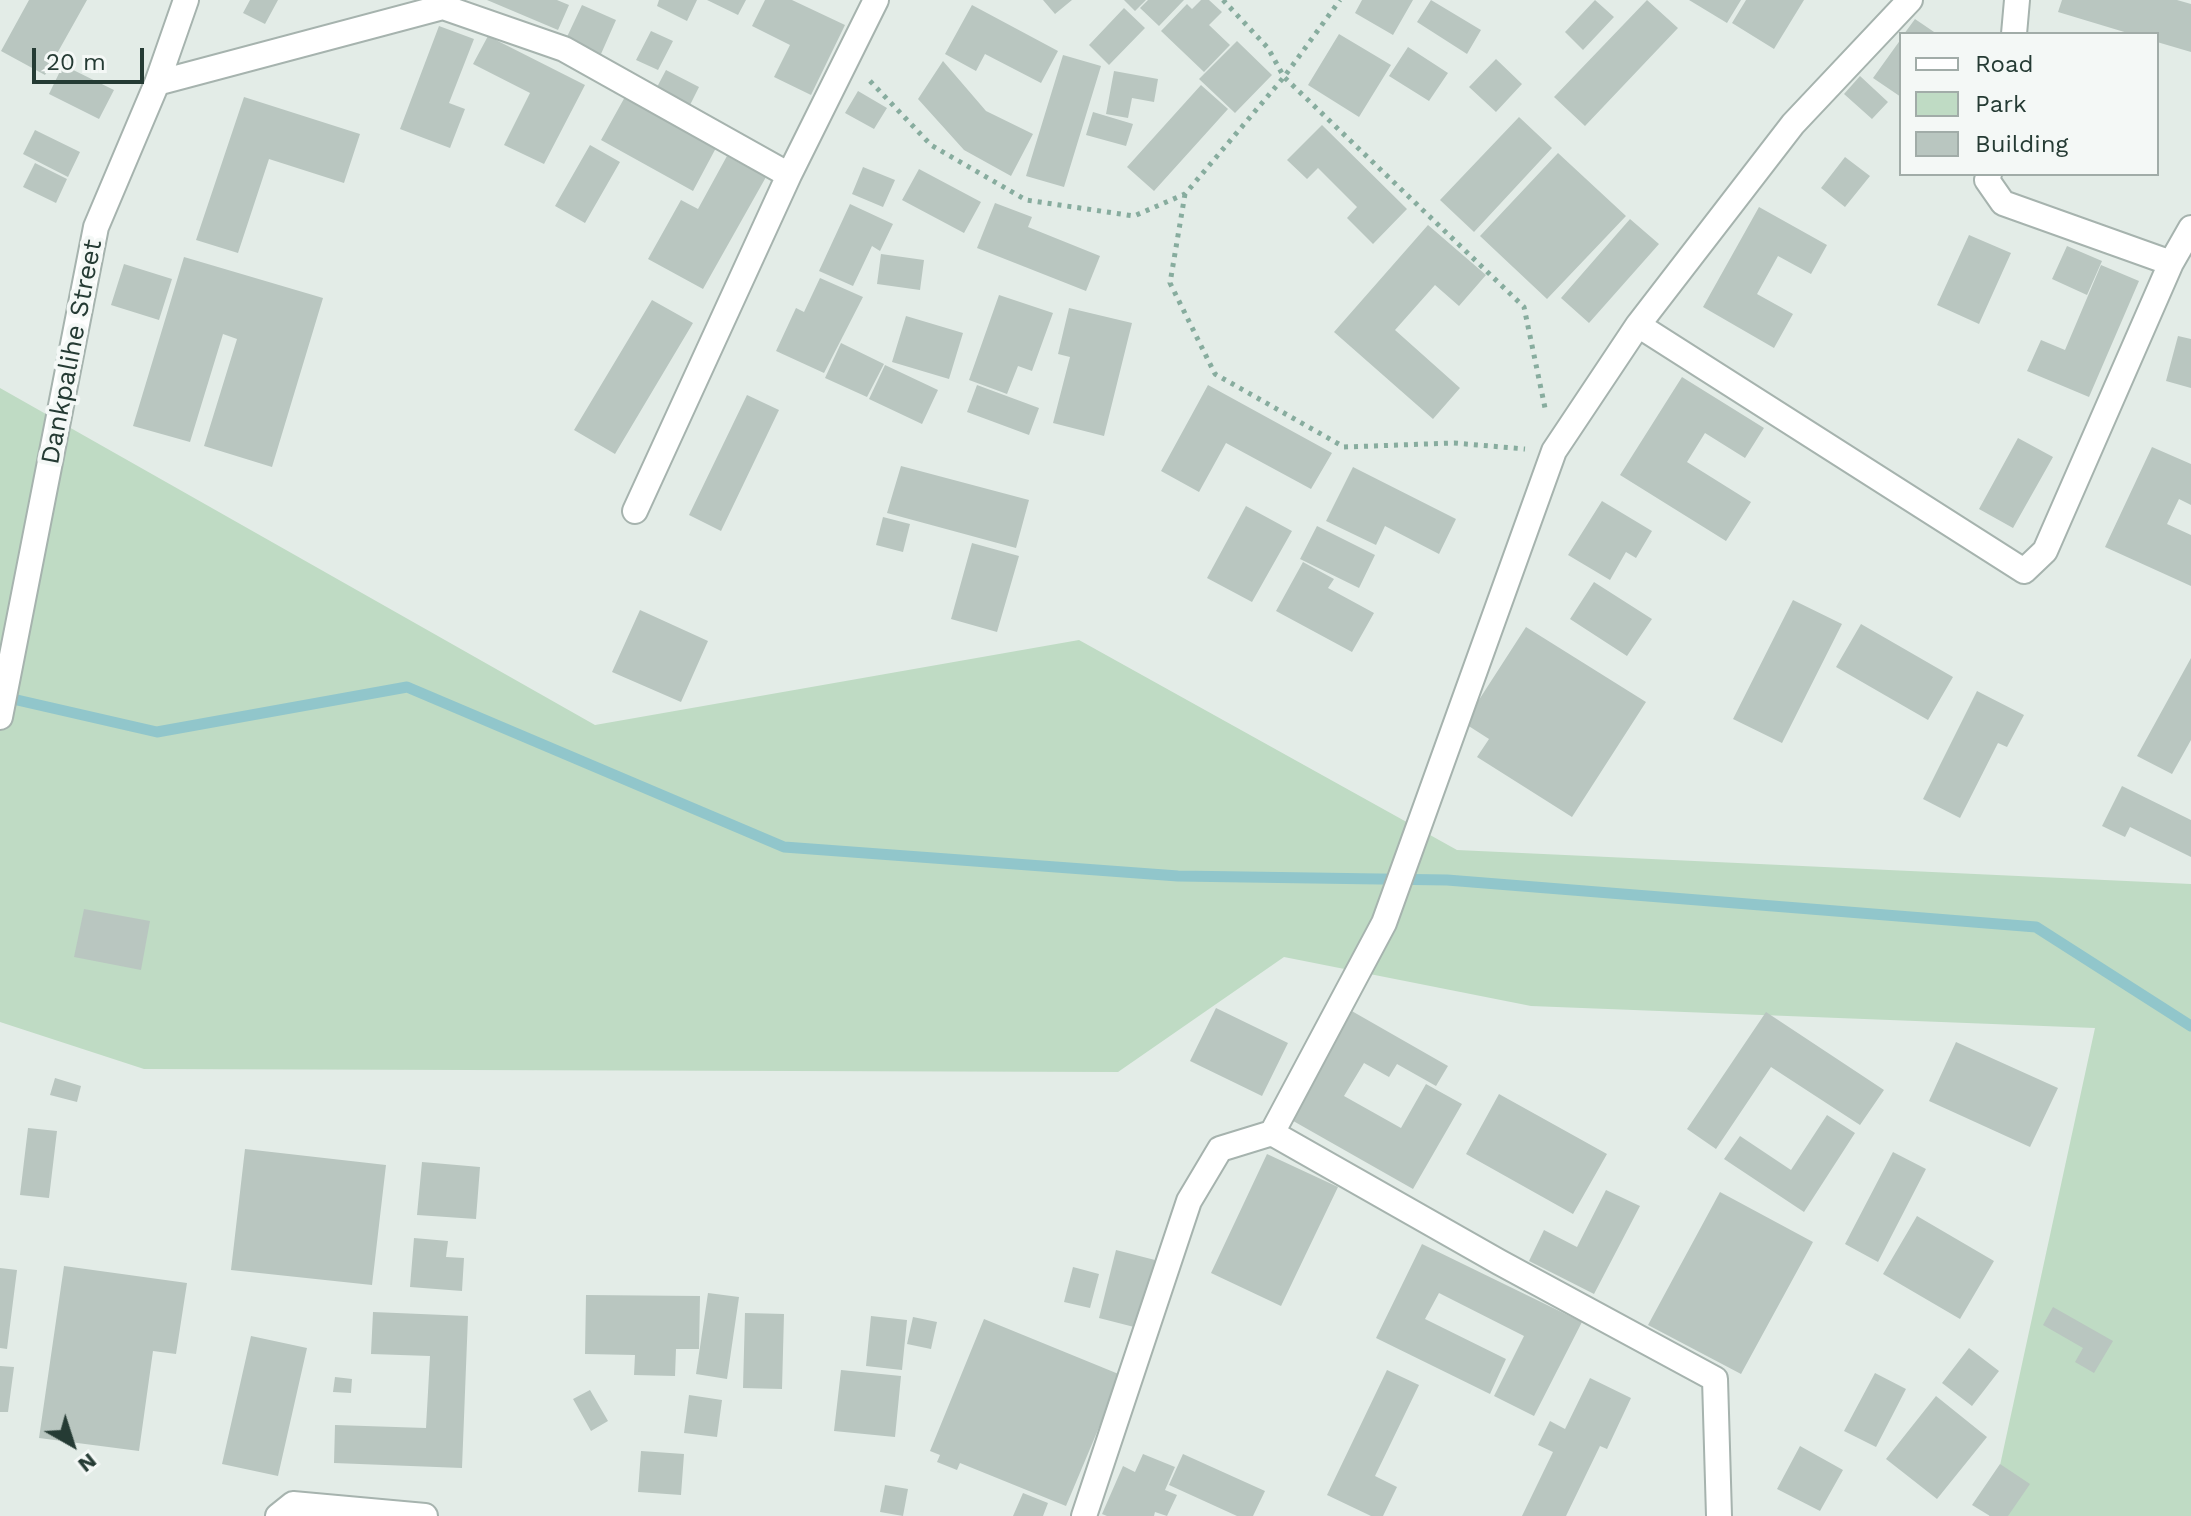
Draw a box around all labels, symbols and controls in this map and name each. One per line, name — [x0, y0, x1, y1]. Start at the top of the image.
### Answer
scale bar — [36, 32, 148, 82]
legend — [1899, 32, 2159, 176]
text: 20 m — [46, 48, 106, 76]
text: Road — [1975, 50, 2034, 78]
text: Park — [1975, 90, 2027, 118]
text: Building — [1975, 130, 2068, 158]
street label: Dankpalihe Street — [35, 237, 109, 467]
north arrow — [32, 1404, 112, 1484]
text: N — [73, 1448, 102, 1478]

